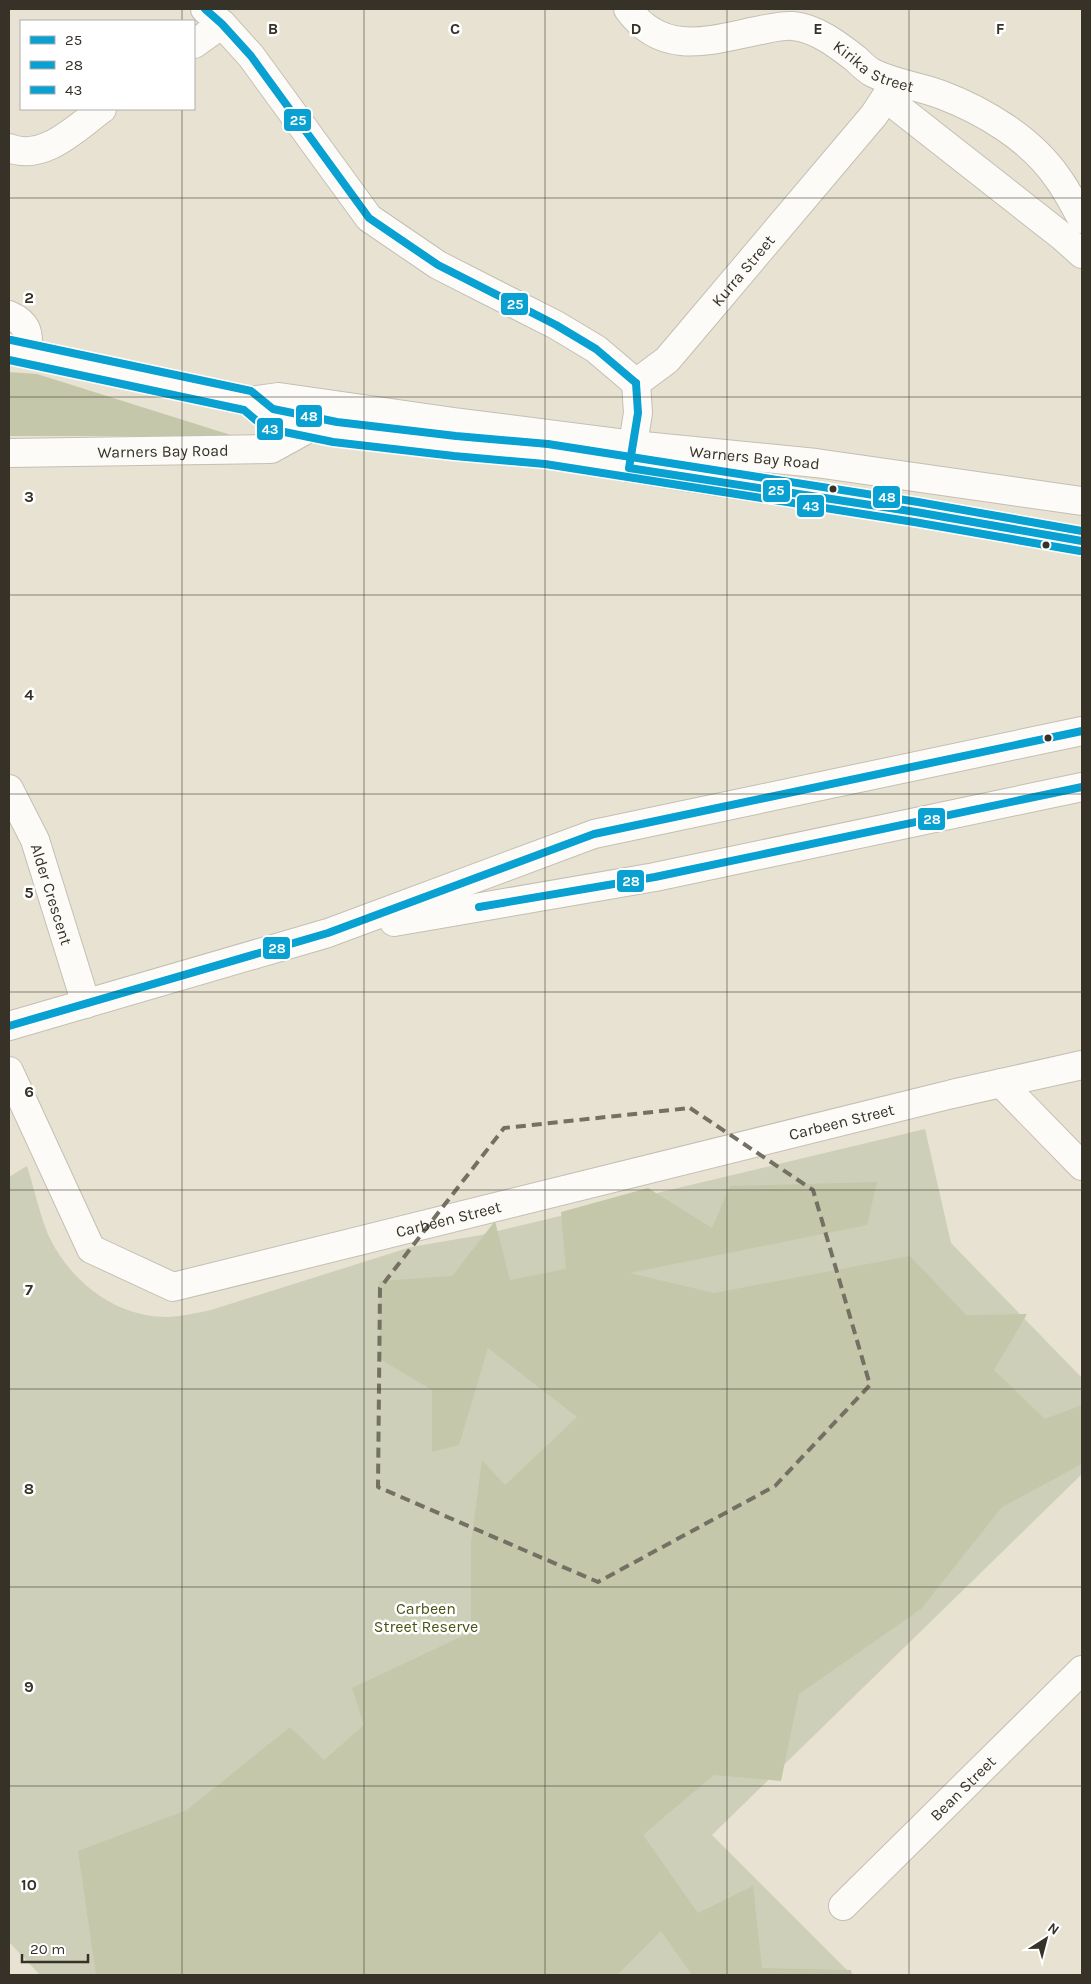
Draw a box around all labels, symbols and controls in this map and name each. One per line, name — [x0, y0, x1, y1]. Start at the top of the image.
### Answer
text: B — [268, 19, 278, 38]
text: C — [450, 19, 460, 38]
text: D — [631, 19, 642, 38]
text: E — [813, 19, 823, 38]
text: F — [996, 19, 1005, 38]
legend — [20, 20, 195, 110]
text: 25 — [65, 31, 82, 49]
street label: Kirika Street — [830, 36, 916, 96]
text: 28 — [65, 56, 83, 74]
text: 43 — [65, 81, 82, 99]
line badge: 25 — [283, 108, 312, 132]
text: 25 — [290, 112, 306, 129]
street label: Kurra Street — [708, 231, 779, 310]
text: 2 — [24, 288, 34, 307]
line badge: 25 — [500, 292, 529, 316]
text: 25 — [507, 296, 523, 313]
line badge: 48 — [295, 404, 323, 428]
text: 48 — [300, 408, 318, 425]
line badge: 43 — [256, 417, 284, 441]
text: 43 — [261, 421, 279, 438]
street label: Warners Bay Road — [97, 441, 229, 462]
street label: Warners Bay Road — [688, 442, 821, 473]
line badge: 25 — [762, 479, 791, 503]
text: 25 — [768, 482, 784, 499]
unlabelled marker — [828, 484, 838, 494]
line badge: 48 — [872, 485, 901, 509]
text: 3 — [24, 487, 34, 506]
text: 48 — [878, 489, 896, 506]
line badge: 43 — [796, 494, 825, 518]
text: 43 — [802, 498, 820, 515]
unlabelled marker — [1041, 540, 1051, 550]
text: 4 — [24, 685, 34, 704]
unlabelled marker — [1043, 733, 1053, 743]
line badge: 28 — [917, 807, 946, 831]
text: 28 — [923, 811, 941, 828]
street label: Alder Crescent — [27, 841, 76, 947]
line badge: 28 — [616, 869, 645, 893]
text: 28 — [622, 873, 640, 890]
text: 5 — [24, 883, 34, 902]
line badge: 28 — [262, 936, 291, 960]
text: 28 — [268, 940, 286, 957]
text: 6 — [24, 1082, 34, 1101]
street label: Carbeen Street — [787, 1100, 896, 1144]
street label: Carbeen Street — [394, 1197, 503, 1241]
text: 7 — [25, 1280, 33, 1299]
text: 8 — [24, 1479, 34, 1498]
park label: Carbeen Street Reserve — [374, 1599, 478, 1636]
text: 9 — [24, 1677, 34, 1696]
street label: Bean Street — [926, 1752, 1000, 1825]
text: 10 — [21, 1875, 37, 1894]
north arrow — [1021, 1914, 1071, 1964]
text: N — [1044, 1919, 1062, 1939]
scale bar — [22, 1932, 89, 1964]
text: 20 m — [30, 1940, 65, 1958]

